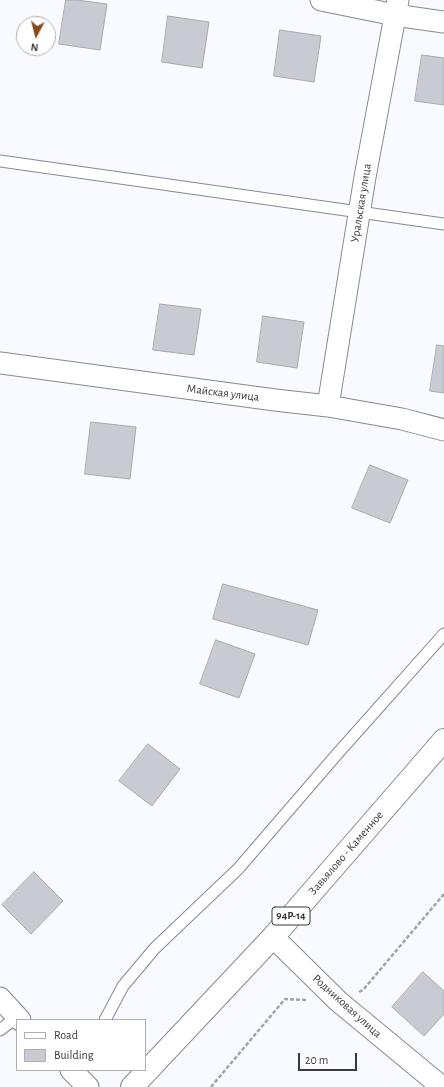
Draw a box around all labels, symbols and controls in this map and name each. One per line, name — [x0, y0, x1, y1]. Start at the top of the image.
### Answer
north arrow — [16, 16, 56, 56]
text: N — [30, 41, 39, 53]
street label: Уральская улица — [348, 162, 374, 244]
street label: Майская улица — [186, 381, 260, 405]
street label: Завьялово - Каменное — [305, 808, 387, 898]
road number: 94Р-14 — [272, 907, 310, 925]
street label: Родниковая улица — [309, 971, 385, 1041]
legend — [16, 1019, 146, 1071]
text: Road — [54, 1029, 78, 1041]
scale bar — [300, 1045, 359, 1071]
text: Building — [54, 1049, 94, 1061]
text: 20 m — [305, 1054, 328, 1066]

